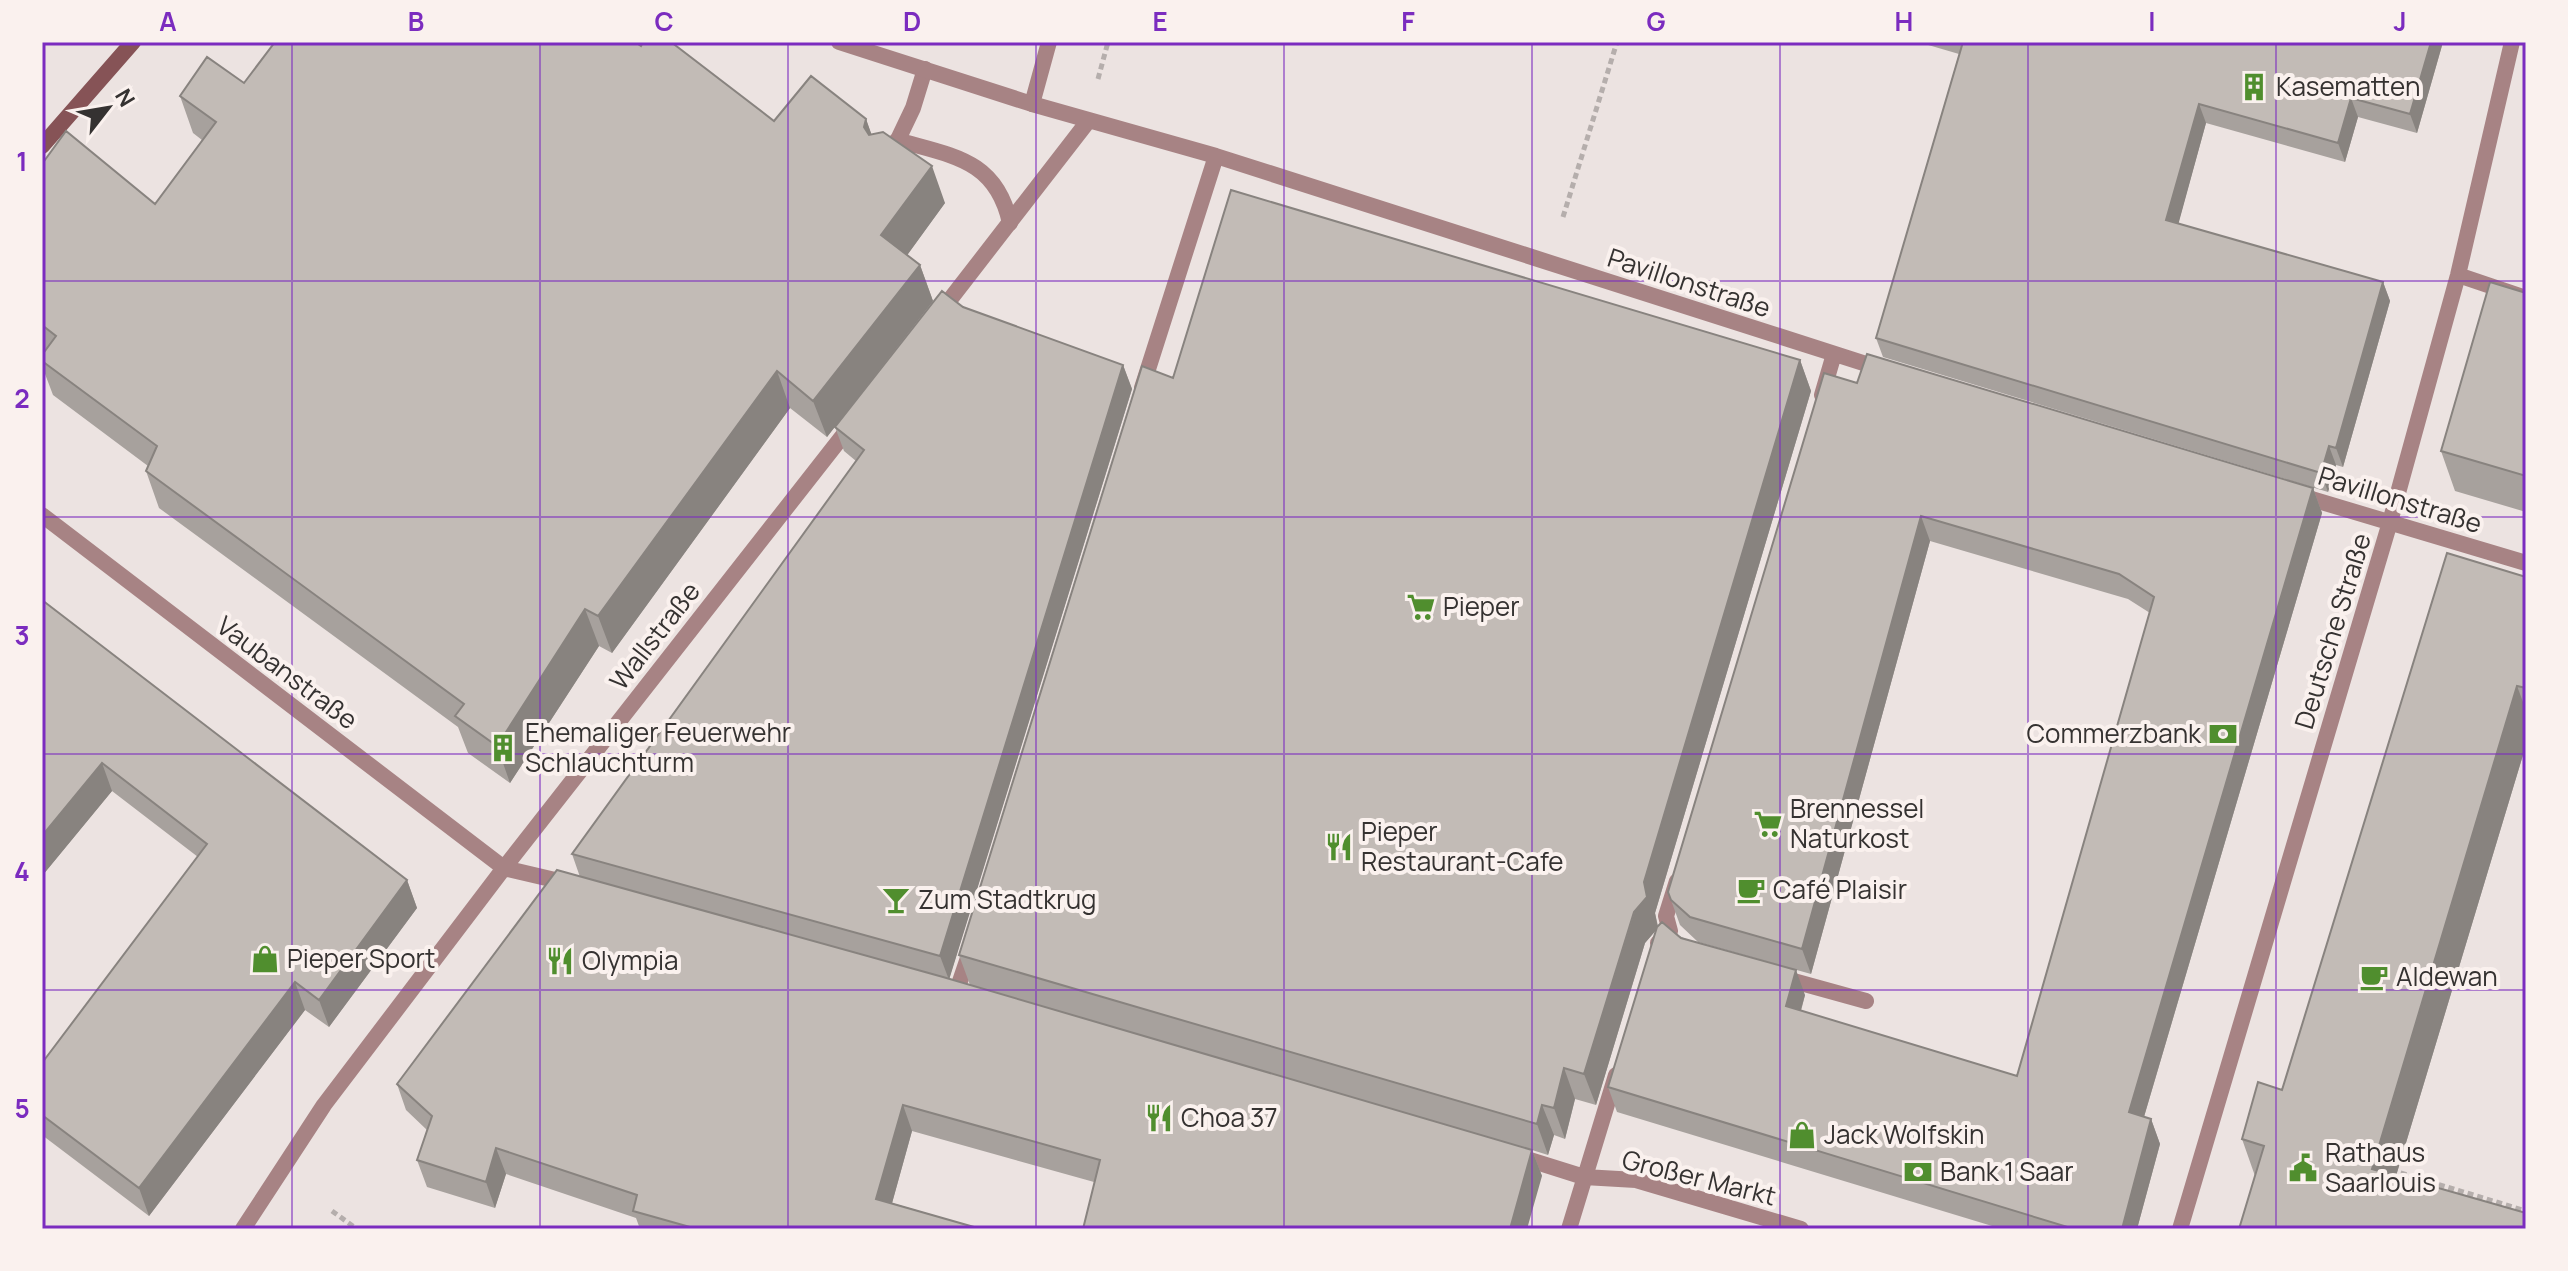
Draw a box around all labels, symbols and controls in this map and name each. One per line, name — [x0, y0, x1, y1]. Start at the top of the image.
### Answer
text: A — [159, 3, 177, 39]
text: B — [408, 3, 424, 39]
text: C — [654, 3, 674, 39]
text: D — [903, 3, 921, 39]
text: E — [1152, 3, 1168, 39]
text: F — [1401, 3, 1415, 39]
text: G — [1646, 3, 1666, 39]
text: H — [1895, 3, 1913, 39]
text: I — [2148, 3, 2156, 39]
text: J — [2393, 3, 2407, 39]
north arrow — [68, 68, 148, 148]
place label: Kasematten — [2276, 68, 2420, 104]
building icon: Kasematten — [2239, 72, 2269, 102]
text: N — [108, 83, 142, 112]
text: 1 — [16, 143, 28, 179]
street label: Pavillonstraße — [1603, 239, 1775, 325]
text: 2 — [14, 380, 30, 416]
street label: Pavillonstraße — [2314, 457, 2487, 541]
street label: Deutsche Straße — [2285, 528, 2379, 733]
street label: Wallstraße — [601, 574, 708, 697]
place label: Pieper — [1443, 588, 1520, 624]
supermarket icon: Pieper — [1406, 592, 1436, 622]
street label: Vaubanstraße — [210, 607, 365, 737]
text: 3 — [14, 617, 30, 653]
place label: Ehemaliger Feuerwehr Schlauchturm — [525, 714, 791, 780]
place label: Commerzbank — [2026, 715, 2202, 751]
bank icon: Commerzbank — [2208, 719, 2238, 749]
building icon: Ehemaliger Feuerwehr Schlauchturm — [488, 733, 518, 763]
place label: Brennessel Naturkost — [1790, 790, 1924, 856]
supermarket icon: Brennessel Naturkost — [1753, 809, 1783, 839]
place label: Pieper Restaurant-Cafe — [1361, 813, 1564, 879]
restaurant icon: Pieper Restaurant-Cafe — [1324, 832, 1354, 862]
text: 4 — [14, 853, 30, 889]
place label: Café Plaisir — [1773, 871, 1907, 907]
cafe icon: Café Plaisir — [1736, 875, 1766, 905]
place label: Zum Stadtkrug — [918, 881, 1096, 917]
bar icon: Zum Stadtkrug — [881, 885, 911, 915]
place label: Pieper Sport — [287, 940, 435, 976]
place label: Olympia — [582, 942, 679, 978]
shop icon: Pieper Sport — [250, 944, 280, 974]
restaurant icon: Olympia — [545, 946, 575, 976]
place label: Aldewan — [2396, 958, 2498, 994]
cafe icon: Aldewan — [2359, 962, 2389, 992]
text: 5 — [14, 1090, 30, 1126]
place label: Choa 37 — [1181, 1099, 1278, 1135]
restaurant icon: Choa 37 — [1144, 1103, 1174, 1133]
place label: Jack Wolfskin — [1824, 1116, 1984, 1152]
shop icon: Jack Wolfskin — [1787, 1120, 1817, 1150]
place label: Rathaus Saarlouis — [2325, 1134, 2436, 1200]
street label: Großer Markt — [1619, 1141, 1780, 1214]
place label: Bank 1 Saar — [1940, 1153, 2074, 1189]
public building icon: Rathaus Saarlouis — [2288, 1153, 2318, 1183]
bank icon: Bank 1 Saar — [1903, 1157, 1933, 1187]

